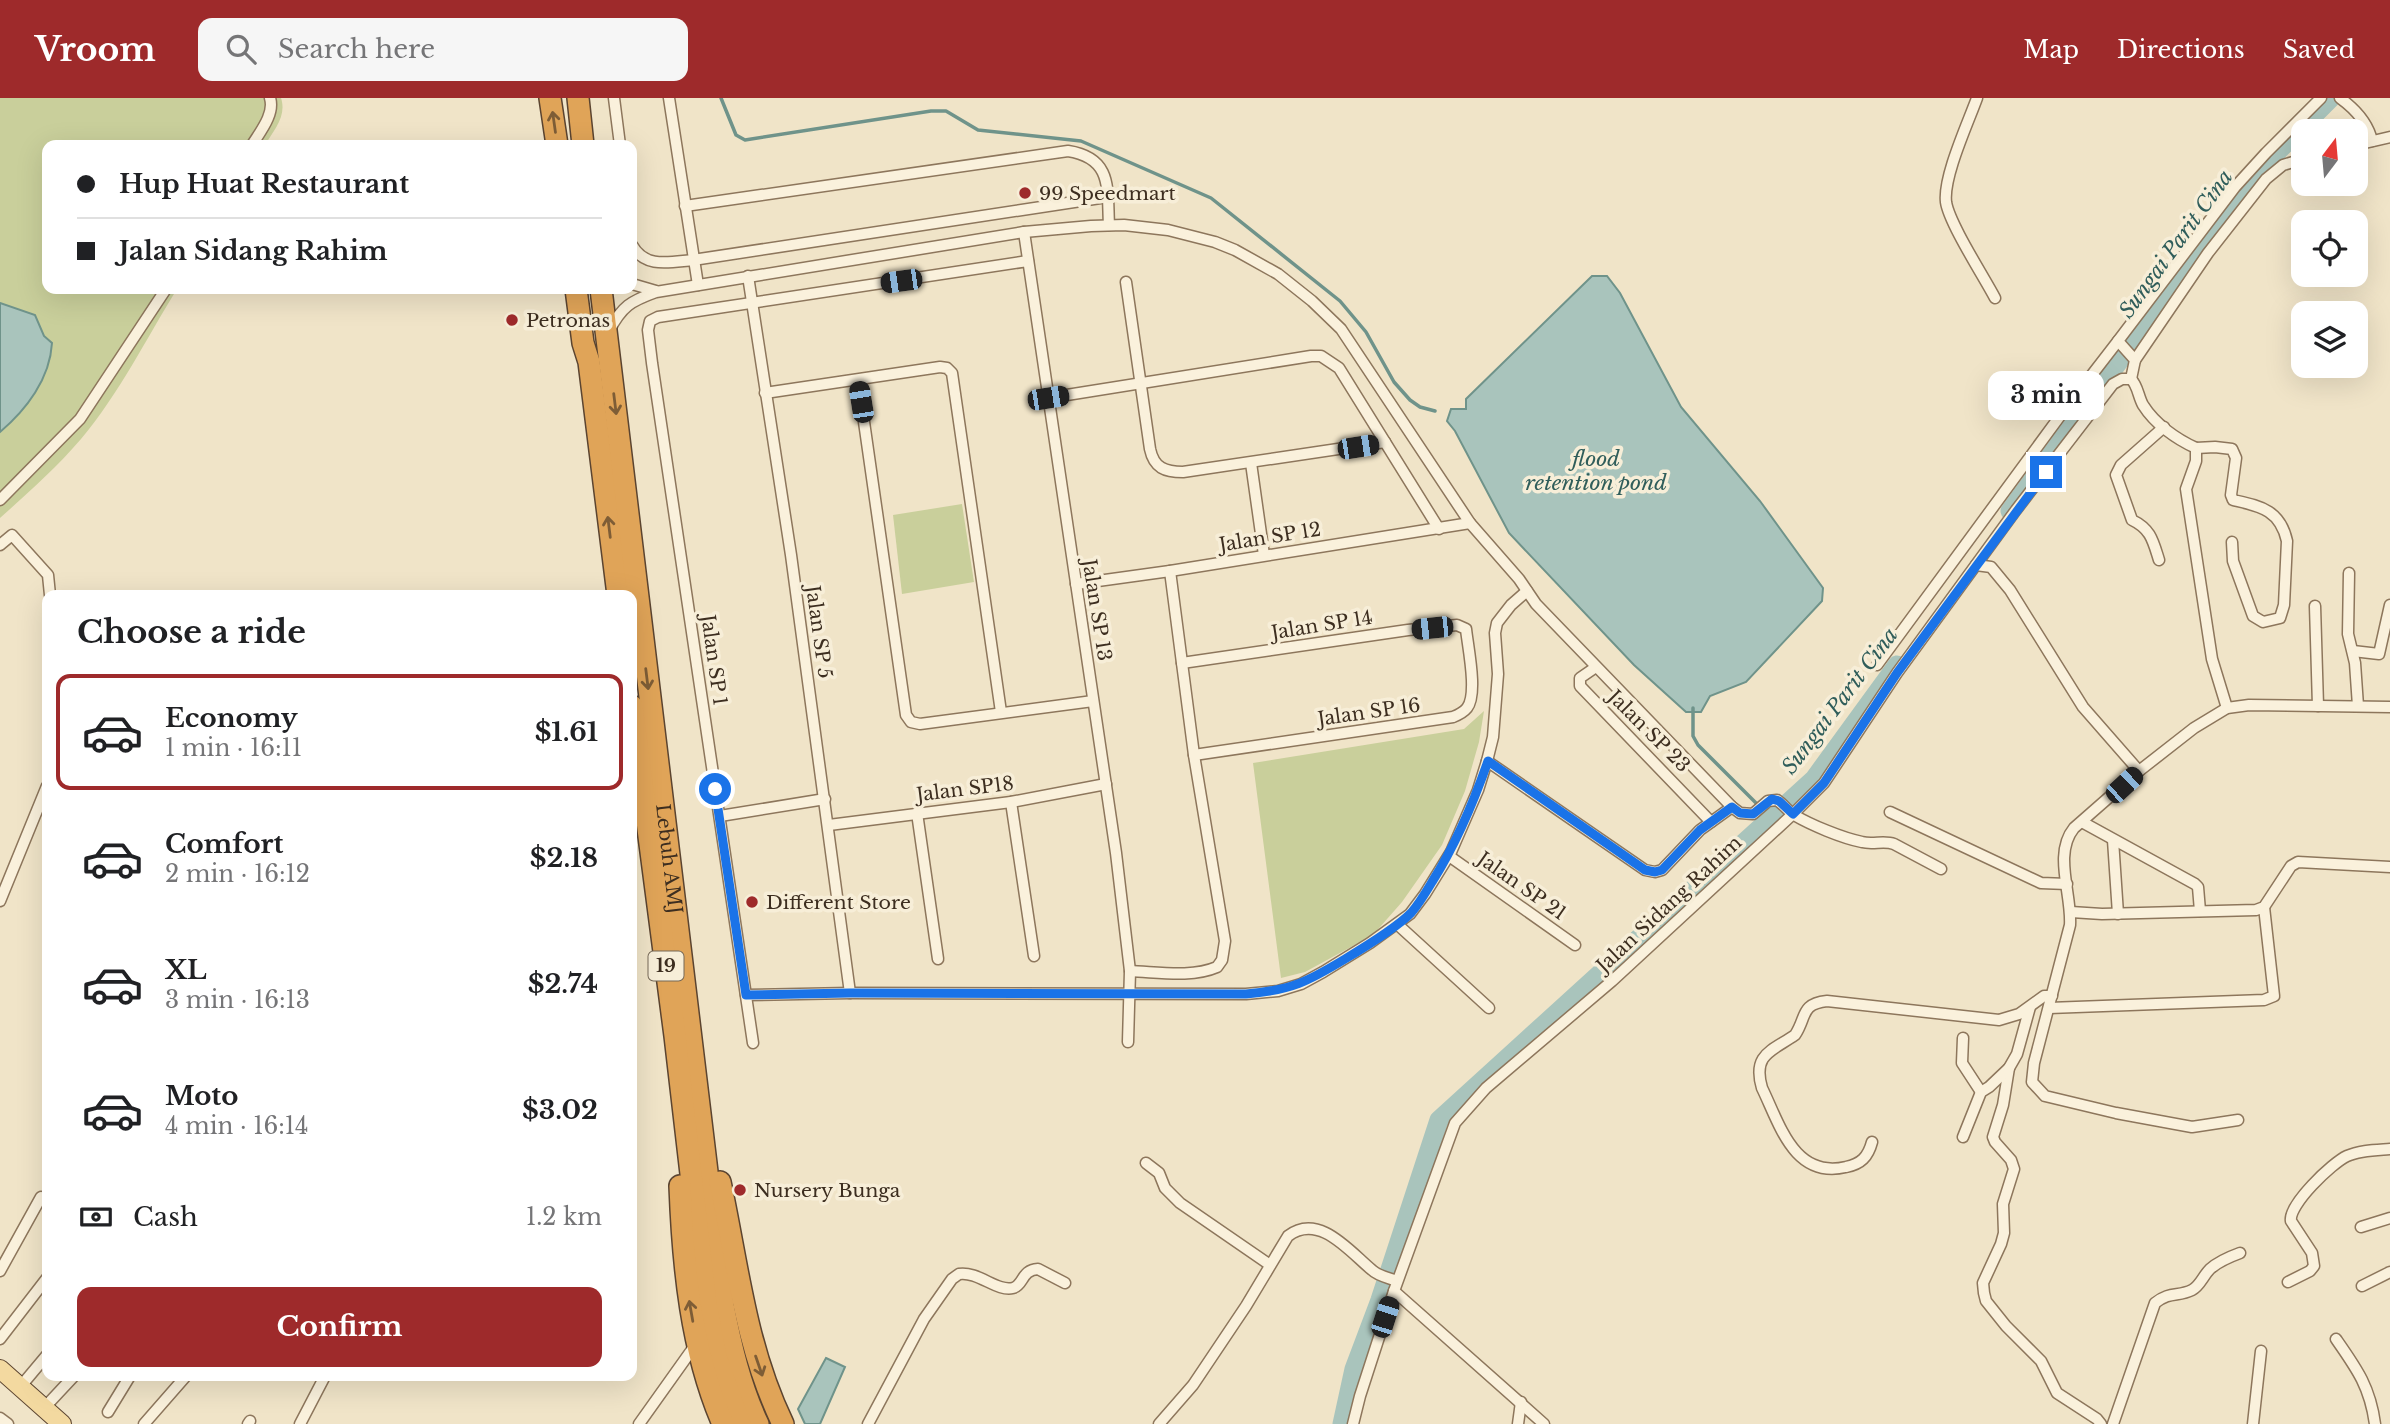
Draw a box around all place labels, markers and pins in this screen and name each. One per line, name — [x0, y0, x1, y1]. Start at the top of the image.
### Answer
place label: 99 Speedmart — [1039, 182, 1177, 205]
marker: 99 Speedmart — [1017, 185, 1033, 201]
place label: Petronas — [526, 309, 610, 332]
marker: Petronas — [504, 312, 520, 328]
place label: Different Store — [766, 891, 911, 914]
marker: Different Store — [744, 894, 760, 910]
place label: Nursery Bunga — [754, 1179, 901, 1202]
marker: Nursery Bunga — [732, 1182, 748, 1198]

